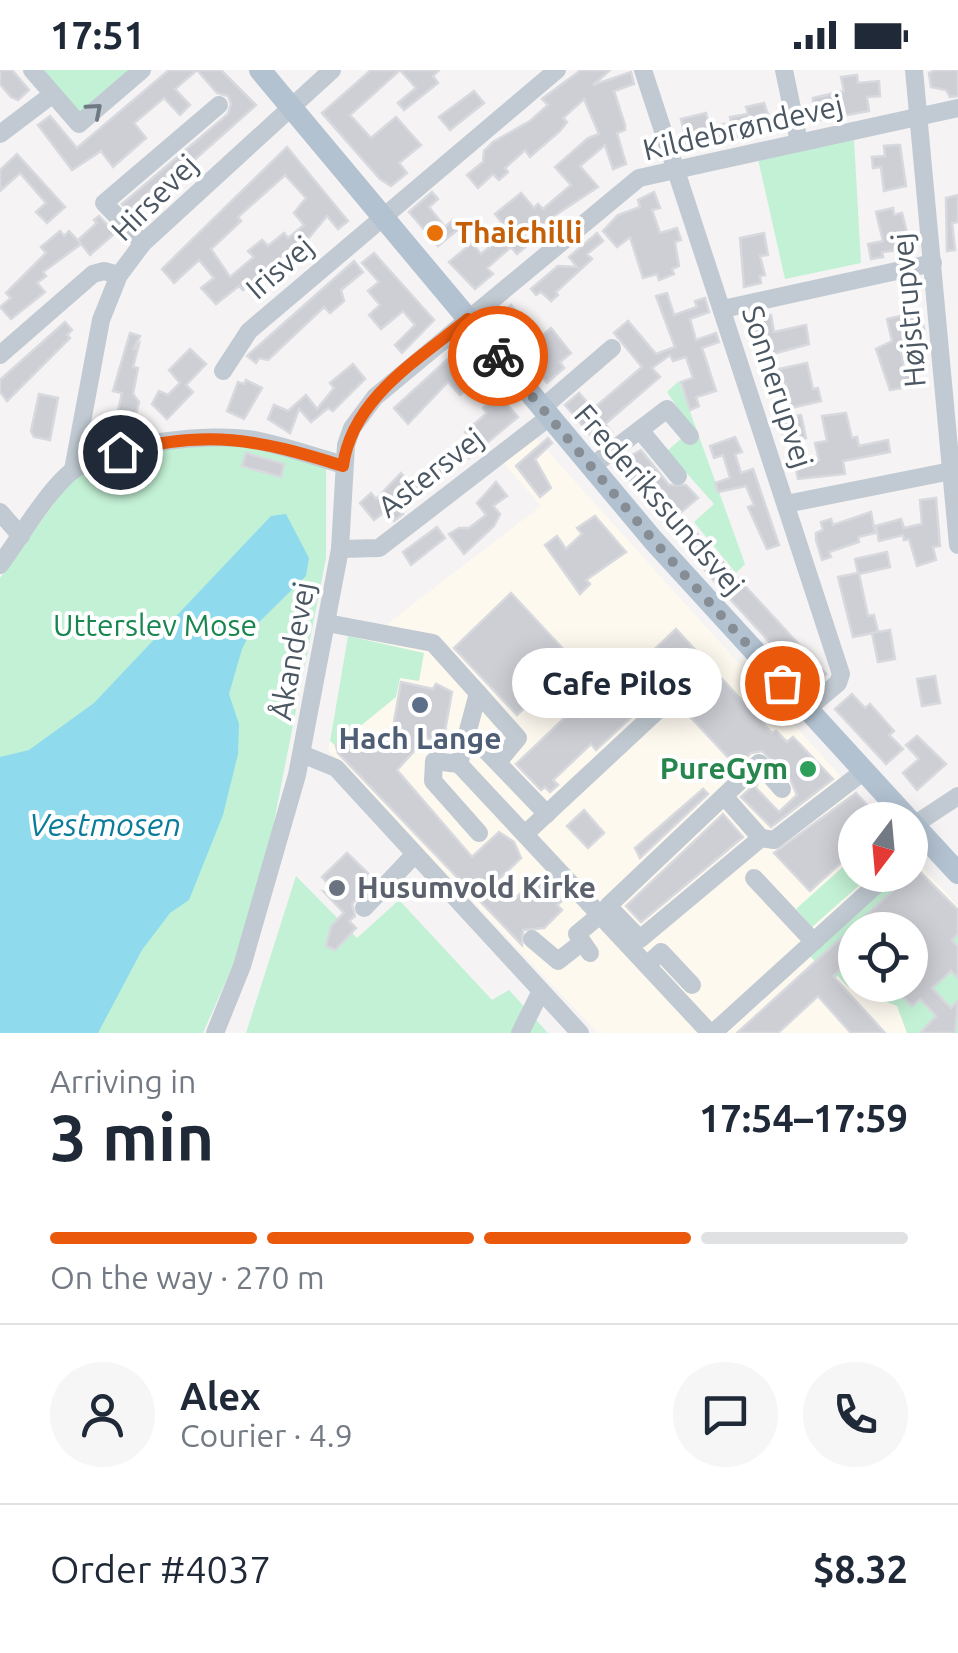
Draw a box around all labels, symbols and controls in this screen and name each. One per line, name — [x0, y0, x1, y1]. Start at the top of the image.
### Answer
text: 17:51 — [50, 14, 145, 56]
street label: Kildebrøndevej — [639, 87, 846, 167]
one-way arrow — [84, 104, 102, 122]
street label: Hirsevej — [104, 147, 204, 247]
place label: Thaichilli — [455, 215, 582, 249]
marker: Thaichilli — [424, 222, 446, 244]
street label: Irisvej — [239, 229, 320, 306]
street label: Højstrupvej — [884, 231, 932, 389]
street label: Sonnerupvej — [736, 301, 820, 472]
courier — [448, 306, 548, 406]
icon: bike — [471, 329, 526, 384]
street label: Frederikssundsvej — [568, 397, 751, 601]
pin — [78, 410, 163, 495]
street label: Astersvej — [371, 421, 490, 524]
icon: home — [93, 425, 148, 480]
street label: Åkandevej — [263, 579, 321, 723]
park label: Utterslev Mose — [53, 608, 257, 642]
pin — [740, 641, 825, 726]
callout: Cafe Pilos — [512, 648, 722, 718]
icon: bag — [755, 656, 810, 711]
text: Cafe Pilos — [542, 665, 692, 701]
marker: Hach Lange — [409, 694, 431, 716]
place label: Hach Lange — [339, 721, 502, 755]
place label: PureGym — [660, 751, 788, 785]
marker: PureGym — [797, 758, 819, 780]
north arrow — [838, 802, 928, 892]
map controls — [838, 802, 928, 1002]
water label: Vestmosen — [29, 806, 181, 842]
place label: Husumvold Kirke — [357, 870, 596, 904]
marker: Husumvold Kirke — [326, 877, 348, 899]
button: locate — [838, 912, 928, 1002]
text: Arriving in — [50, 1063, 196, 1099]
text: 17:54–17:59 — [699, 1097, 908, 1139]
text: 3 min — [50, 1100, 214, 1173]
text: On the way · 270 m — [50, 1259, 325, 1295]
button: person — [50, 1362, 155, 1467]
button: chat — [673, 1362, 778, 1467]
button: phone — [803, 1362, 908, 1467]
text: Alex — [180, 1375, 261, 1417]
text: Courier · 4.9 — [180, 1417, 353, 1453]
text: Order #4037 — [50, 1548, 271, 1590]
text: $8.32 — [813, 1548, 908, 1590]

